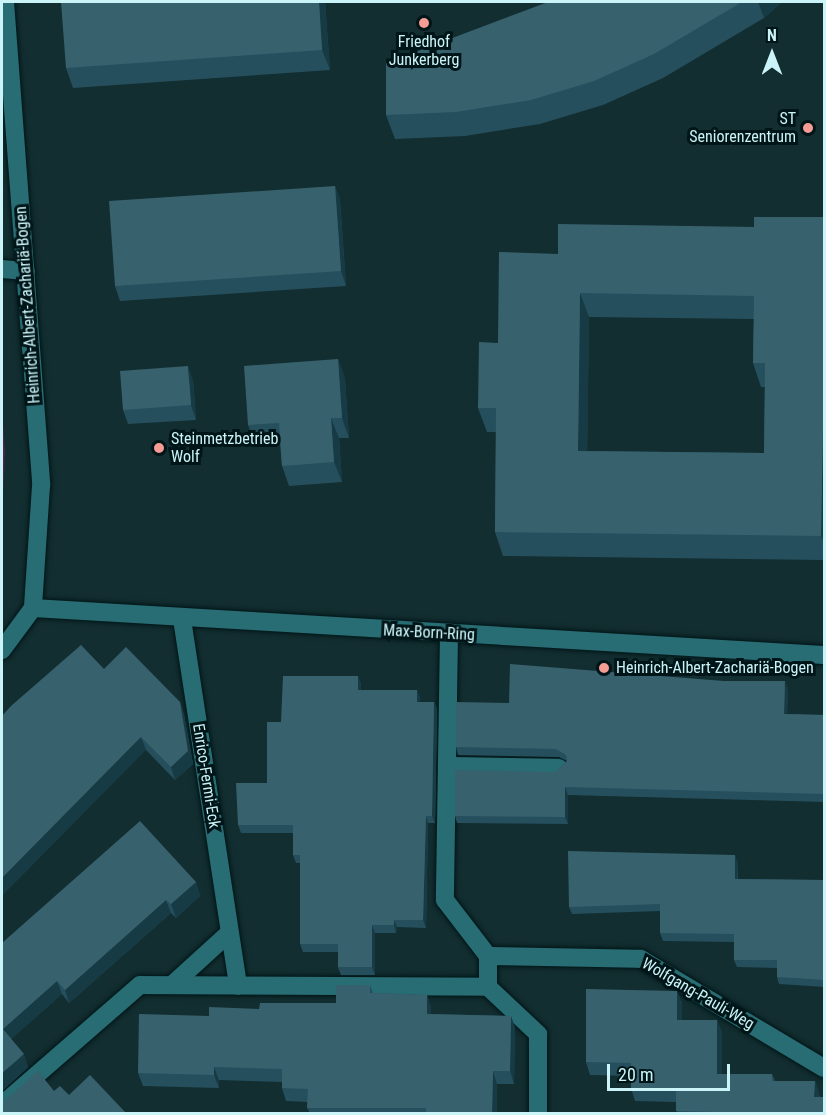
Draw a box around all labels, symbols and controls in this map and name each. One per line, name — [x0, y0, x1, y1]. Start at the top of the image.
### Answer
marker: Friedhof Junkerberg — [417, 16, 431, 30]
north arrow — [742, 24, 802, 84]
text: N — [767, 26, 777, 45]
place label: Friedhof Junkerberg — [389, 32, 459, 70]
place label: ST Seniorenzentrum — [689, 109, 796, 147]
marker: ST Seniorenzentrum — [801, 121, 815, 135]
street label: Heinrich-Albert-Zachariä-Bogen — [12, 206, 44, 404]
place label: Steinmetzbetrieb Wolf — [171, 429, 278, 467]
marker: Steinmetzbetrieb Wolf — [152, 441, 166, 455]
street label: Max-Born-Ring — [383, 621, 475, 645]
place label: Heinrich-Albert-Zachariä-Bogen — [616, 658, 814, 678]
marker: Heinrich-Albert-Zachariä-Bogen — [597, 661, 611, 675]
street label: Enrico-Fermi-Eck — [188, 722, 224, 830]
street label: Wolfgang-Pauli-Weg — [638, 954, 758, 1034]
scale bar — [610, 1052, 733, 1090]
text: 20 m — [618, 1064, 653, 1085]

